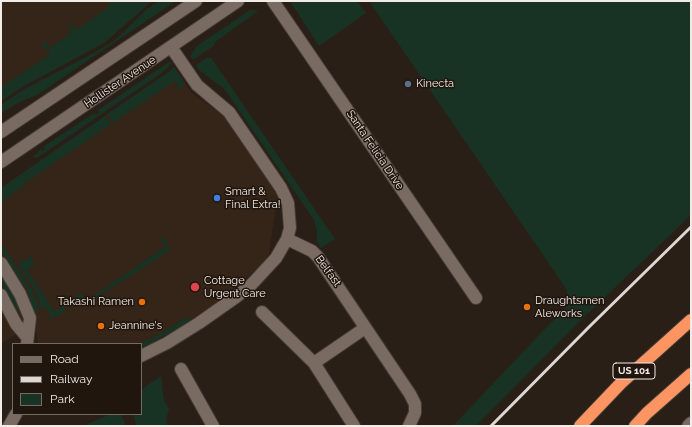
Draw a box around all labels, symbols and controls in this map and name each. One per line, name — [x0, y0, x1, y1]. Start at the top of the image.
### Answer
street label: Hollister Avenue — [82, 53, 158, 111]
place label: Kinecta — [416, 77, 454, 91]
marker: Kinecta — [403, 79, 413, 89]
street label: Santa Felicia Drive — [344, 108, 406, 192]
place label: Smart & Final Extra! — [225, 185, 281, 211]
marker: Smart & Final Extra! — [212, 193, 222, 203]
street label: Belfast — [312, 253, 344, 289]
place label: Cottage Urgent Care — [204, 274, 266, 300]
marker: Cottage Urgent Care — [189, 281, 201, 293]
place label: Draughtsmen Aleworks — [535, 294, 604, 320]
place label: Takashi Ramen — [58, 295, 134, 309]
marker: Takashi Ramen — [137, 297, 147, 307]
marker: Draughtsmen Aleworks — [522, 302, 532, 312]
place label: Jeannine's — [109, 319, 162, 333]
marker: Jeannine's — [96, 321, 106, 331]
legend — [12, 343, 142, 415]
text: Road — [50, 352, 79, 366]
road number: US 101 — [613, 363, 655, 379]
text: Railway — [50, 372, 92, 386]
text: Park — [50, 392, 75, 406]

